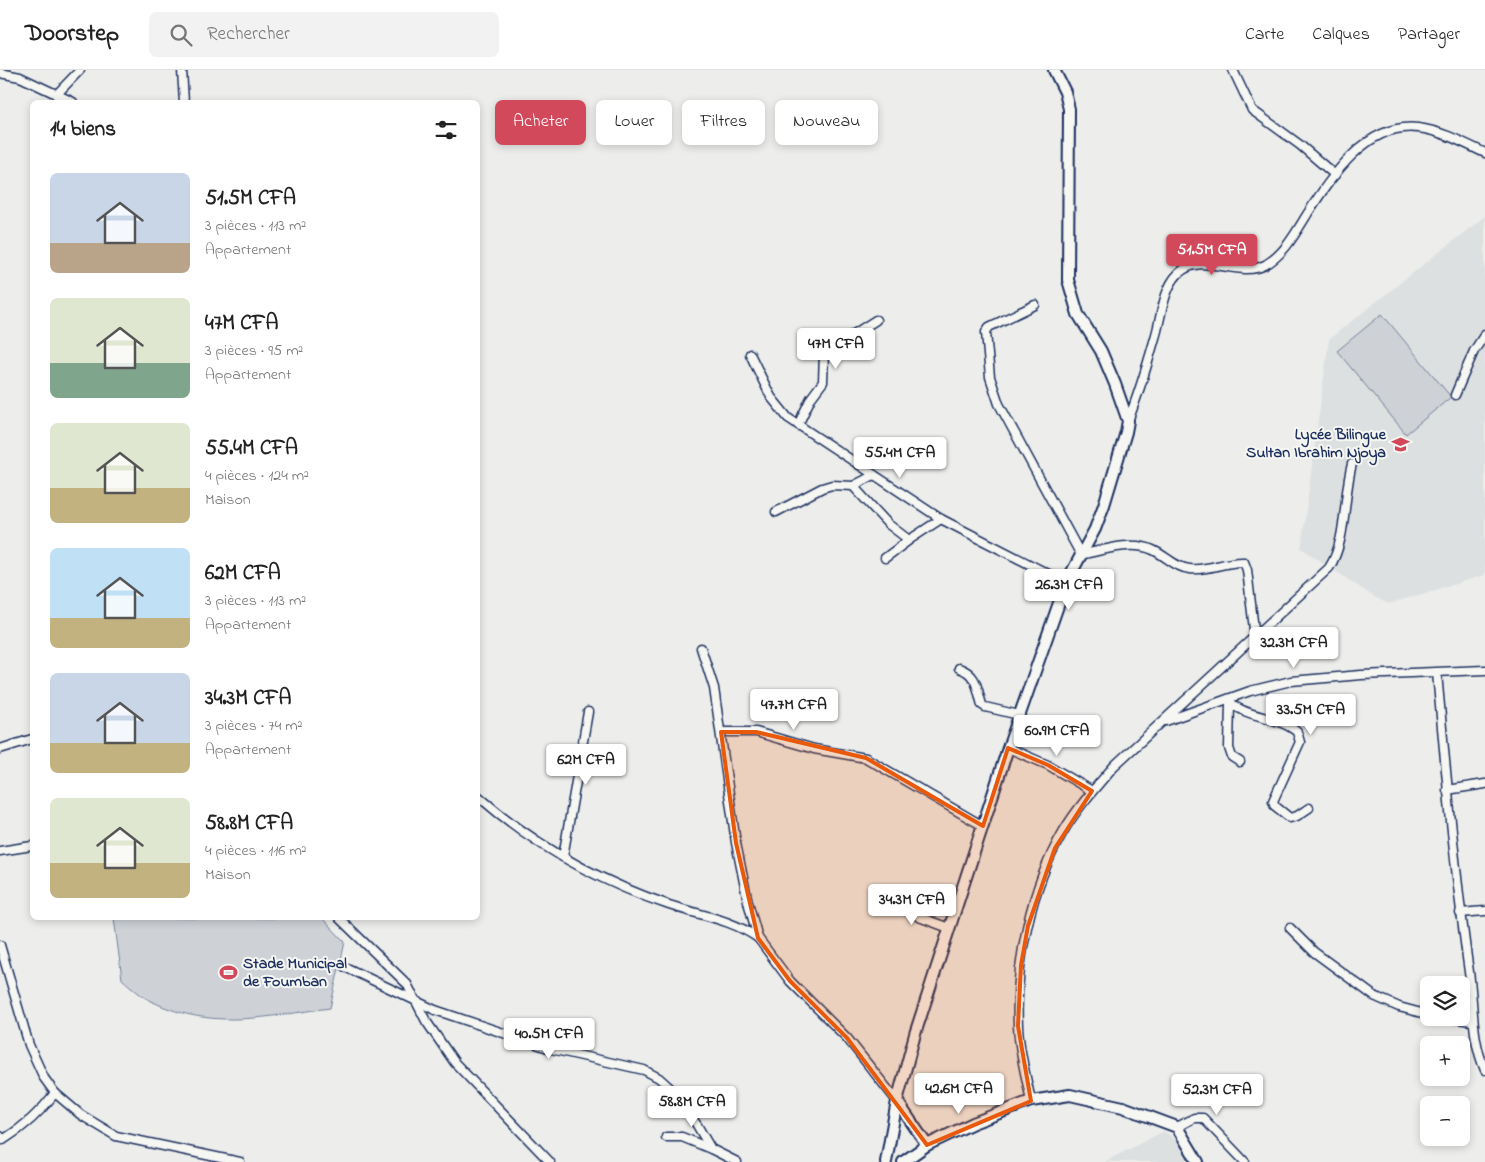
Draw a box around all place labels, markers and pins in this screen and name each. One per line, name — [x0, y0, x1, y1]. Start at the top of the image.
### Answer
pin: 51.5M CFA — [1155, 234, 1269, 276]
pin: 47M CFA — [790, 328, 882, 370]
place label: Lycée Bilingue Sultan Ibrahim Njoya — [1246, 423, 1387, 466]
school or university icon: Lycée Bilingue Sultan Ibrahim Njoya — [1390, 434, 1410, 454]
pin: 55.4M CFA — [843, 436, 957, 479]
pin: 26.3M CFA — [1012, 568, 1126, 611]
pin: 32.3M CFA — [1237, 626, 1351, 669]
pin: 47.7M CFA — [737, 688, 851, 731]
pin: 33.5M CFA — [1254, 694, 1368, 736]
pin: 60.9M CFA — [1000, 714, 1114, 757]
pin: 62M CFA — [540, 744, 632, 786]
pin: 34.3M CFA — [855, 884, 969, 926]
place label: Stade Municipal de Foumban — [243, 952, 347, 994]
sports icon: Stade Municipal de Foumban — [219, 963, 239, 983]
pin: 40.5M CFA — [492, 1018, 606, 1060]
pin: 42.6M CFA — [902, 1072, 1016, 1115]
pin: 52.3M CFA — [1160, 1074, 1274, 1116]
pin: 58.8M CFA — [635, 1086, 749, 1128]

